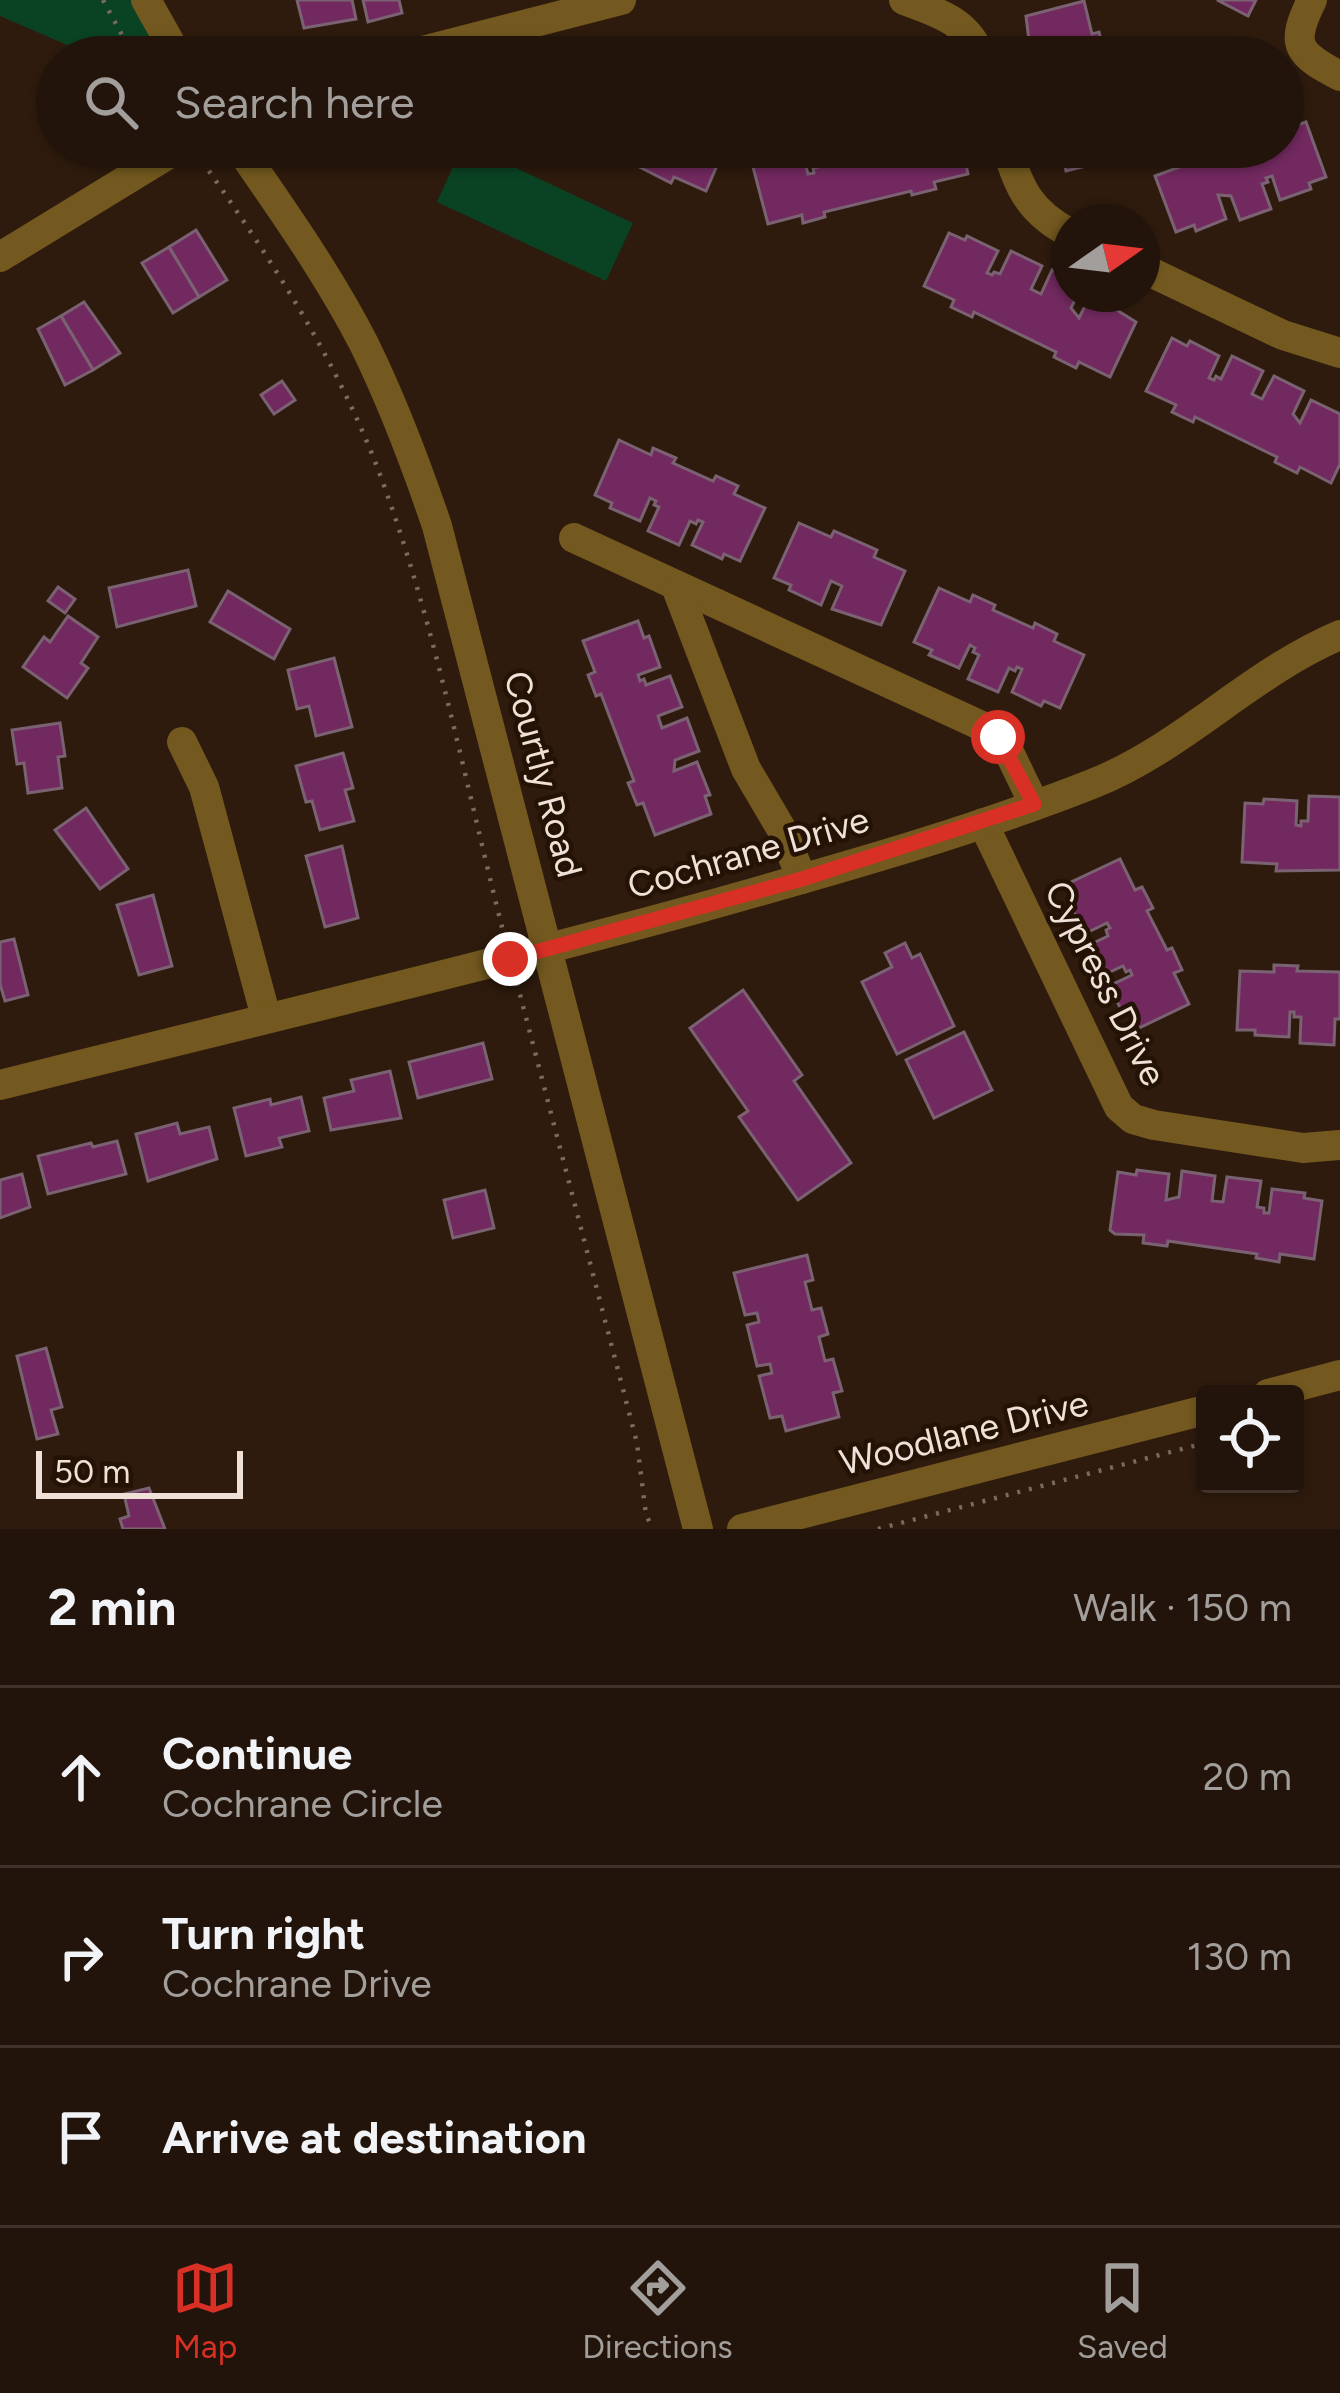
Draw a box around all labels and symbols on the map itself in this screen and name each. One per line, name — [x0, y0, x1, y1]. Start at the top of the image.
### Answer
north arrow — [1052, 204, 1160, 312]
street label: Courtly Road — [495, 667, 592, 882]
route start — [971, 710, 1025, 764]
street label: Cochrane Drive — [623, 798, 874, 907]
street label: Cypress Drive — [1036, 874, 1175, 1093]
route end — [483, 932, 537, 986]
street label: Woodlane Drive — [836, 1381, 1093, 1484]
scale bar — [36, 1445, 243, 1498]

